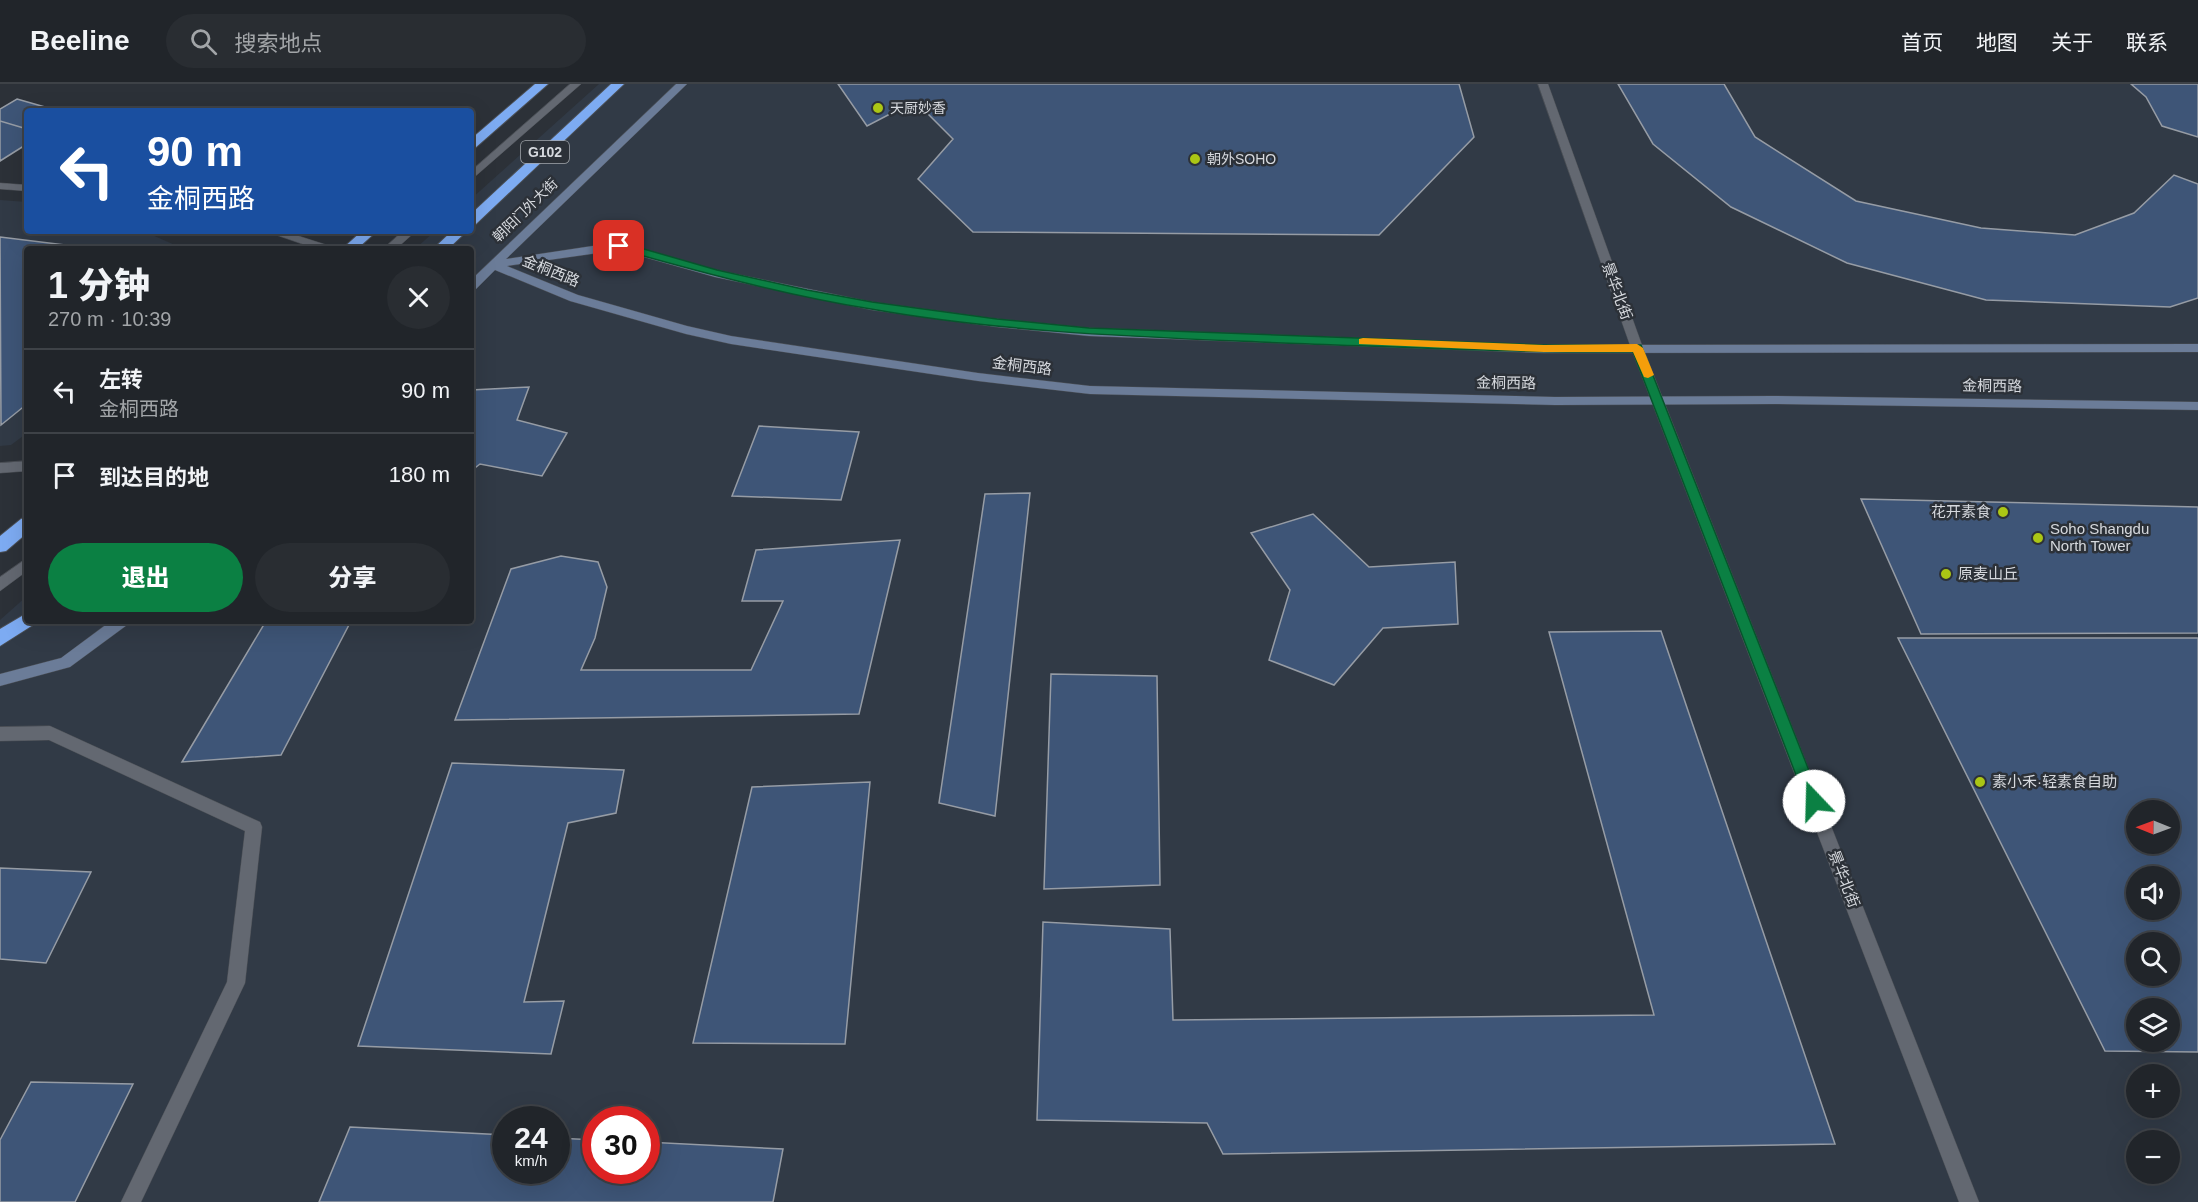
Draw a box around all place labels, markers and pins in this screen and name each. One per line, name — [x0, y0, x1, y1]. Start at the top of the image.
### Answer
place label: 天厨妙香 — [890, 100, 946, 116]
marker: 天厨妙香 — [871, 101, 885, 115]
place label: 朝外SOHO — [1207, 151, 1276, 167]
marker: 朝外SOHO — [1188, 152, 1202, 166]
pin — [593, 220, 644, 271]
place label: 花开素食 — [1931, 503, 1991, 520]
marker: 花开素食 — [1996, 505, 2010, 519]
place label: Soho Shangdu North Tower — [2050, 520, 2149, 554]
marker: Soho Shangdu North Tower — [2031, 531, 2045, 545]
place label: 原麦山丘 — [1958, 565, 2018, 582]
marker: 原麦山丘 — [1939, 567, 1953, 581]
place label: 素小禾·轻素食自助 — [1992, 773, 2117, 790]
marker: 素小禾·轻素食自助 — [1973, 775, 1987, 789]

